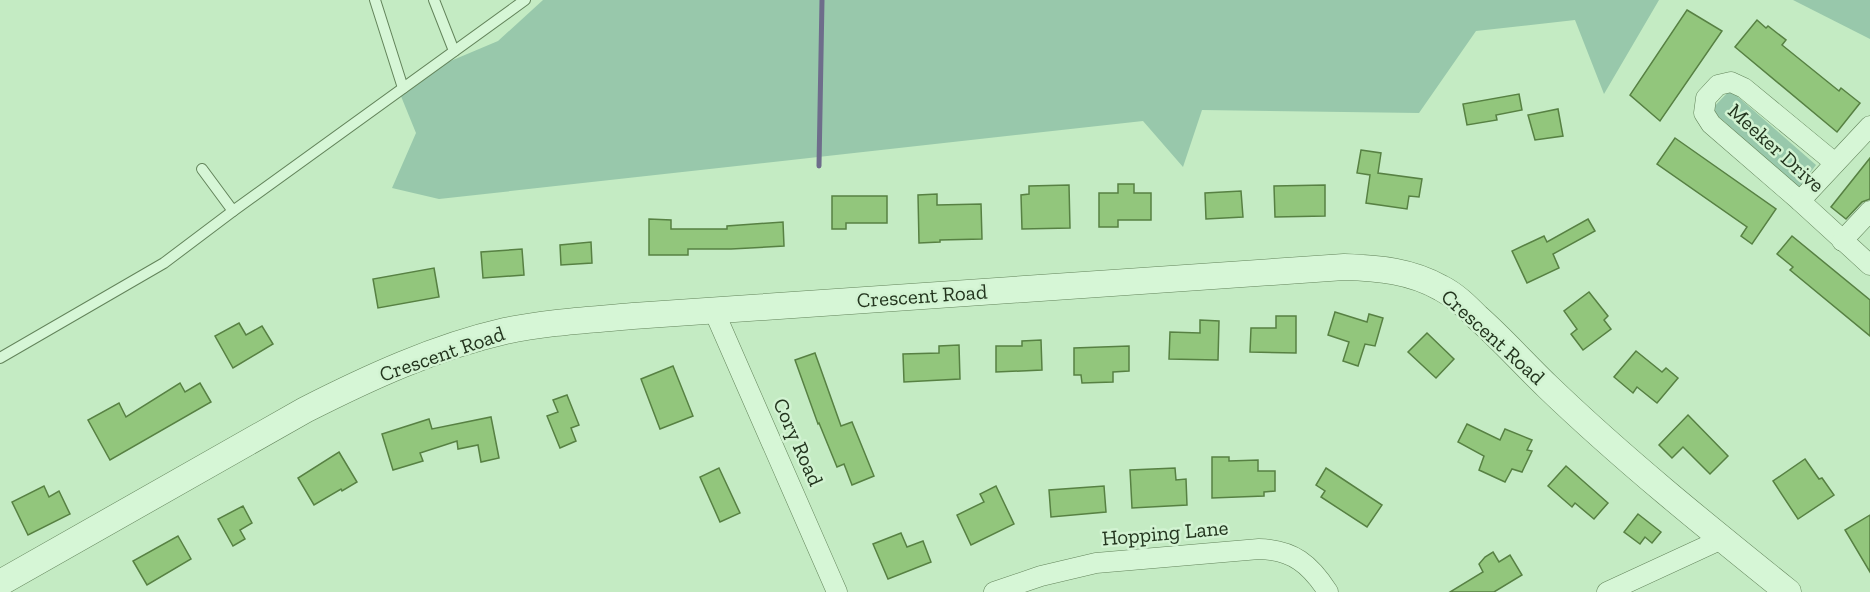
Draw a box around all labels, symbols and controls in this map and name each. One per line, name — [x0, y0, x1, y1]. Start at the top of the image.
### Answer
street label: Meeker Drive — [1723, 98, 1830, 197]
street label: Crescent Road — [856, 278, 989, 313]
street label: Crescent Road — [1436, 284, 1551, 390]
street label: Crescent Road — [376, 320, 508, 387]
street label: Cory Road — [768, 394, 829, 490]
street label: Hopping Lane — [1101, 515, 1229, 550]

